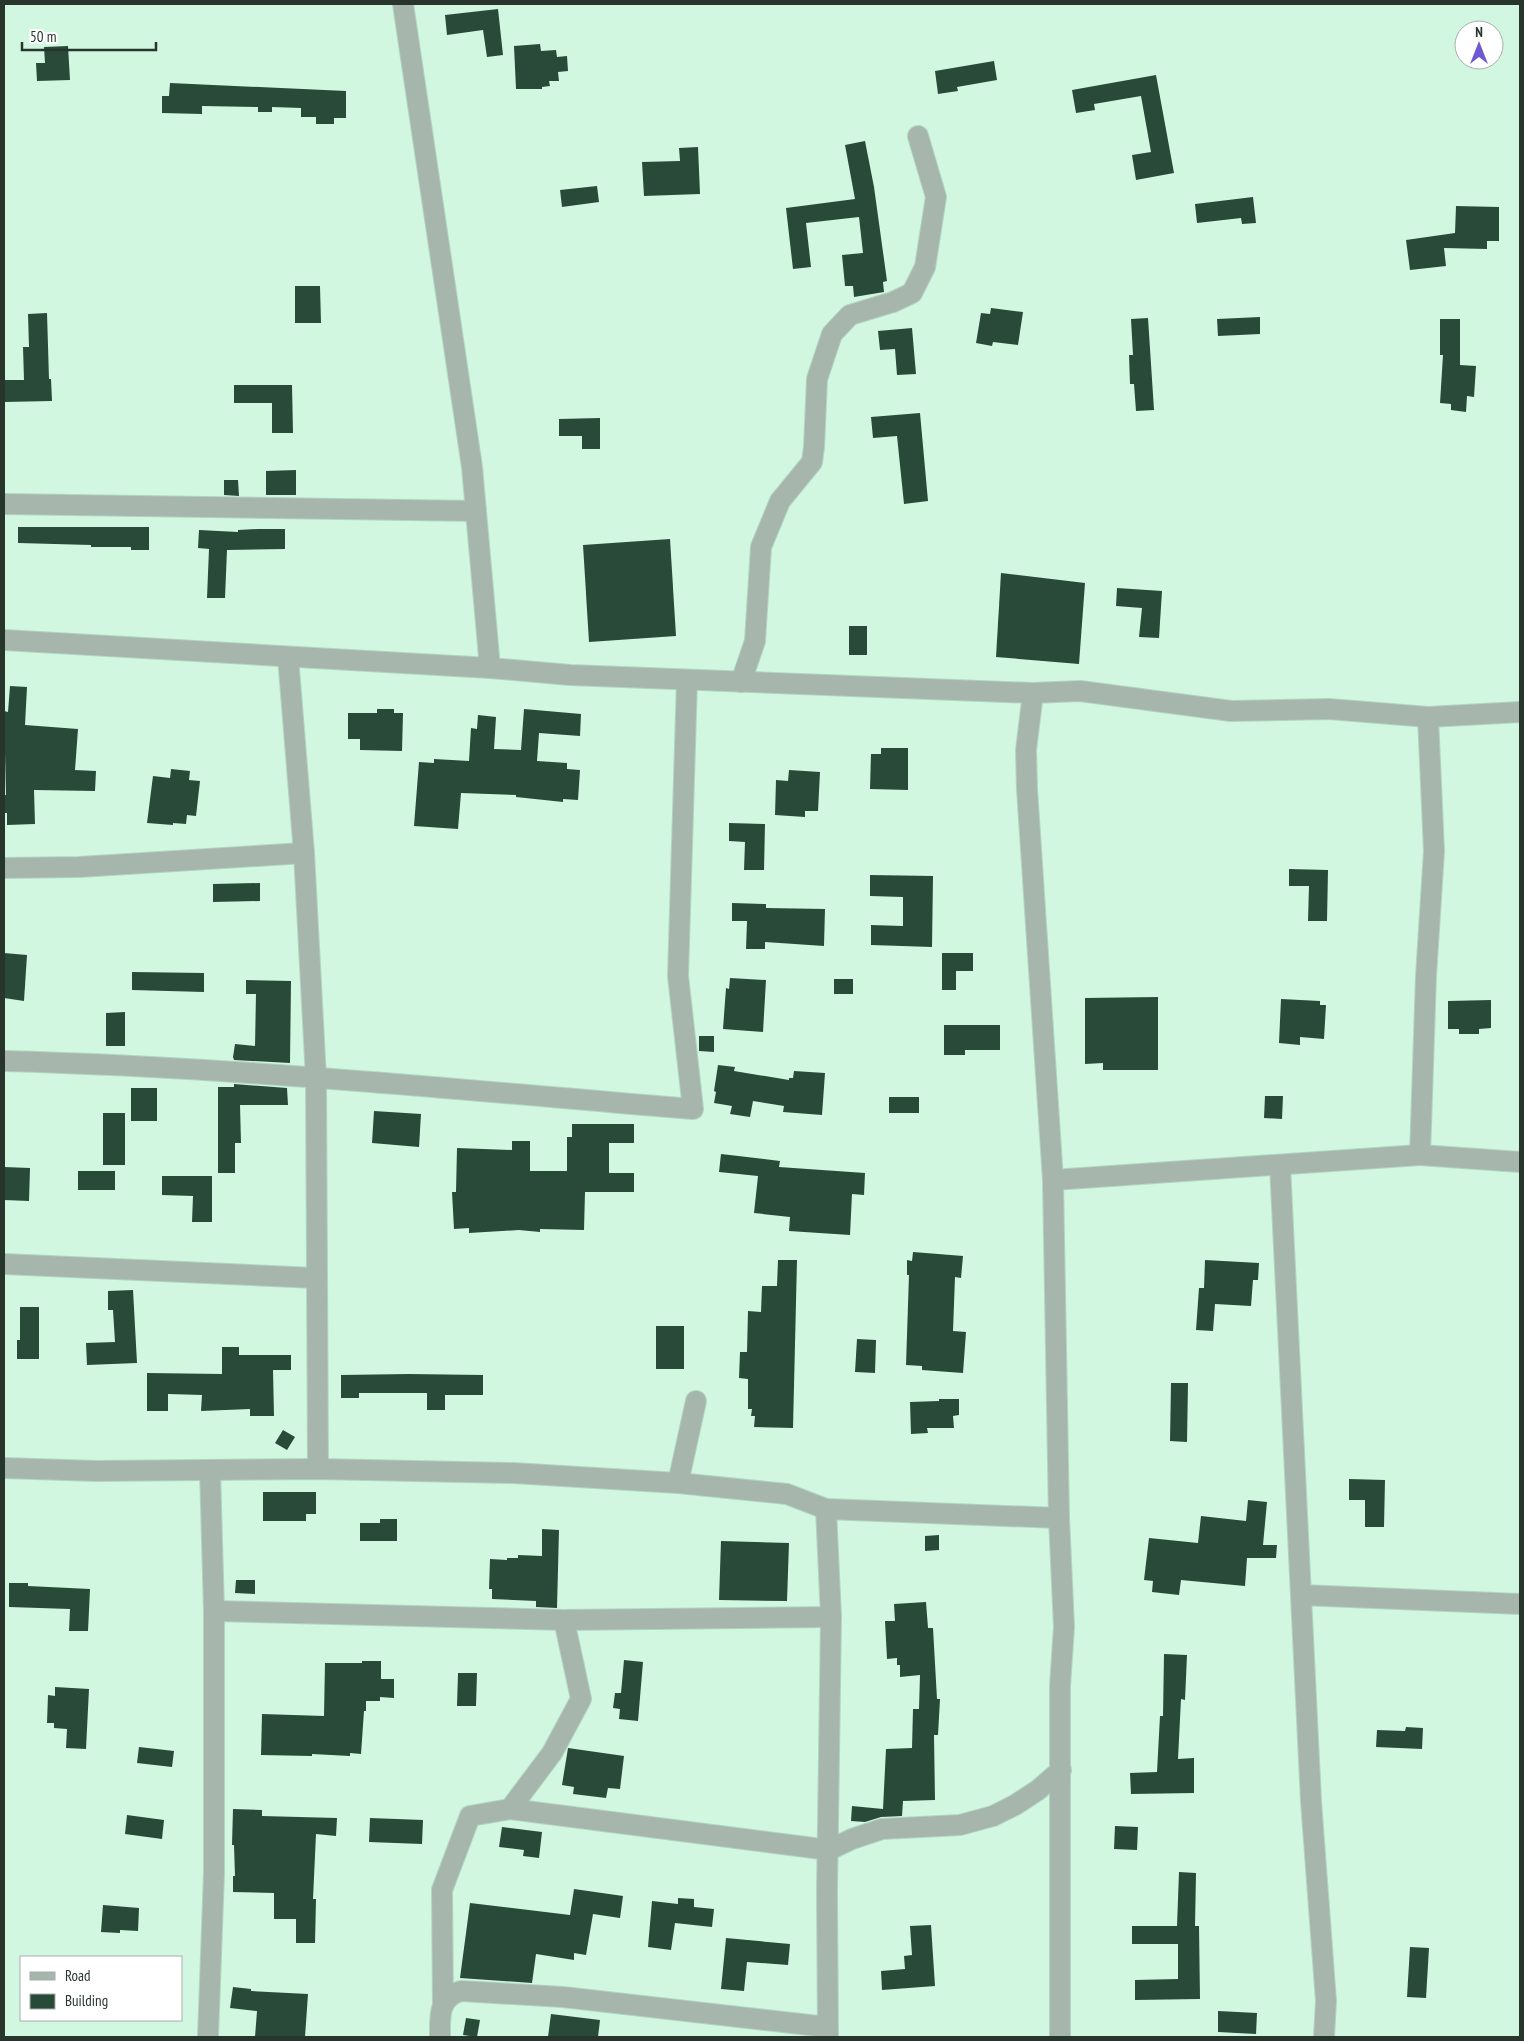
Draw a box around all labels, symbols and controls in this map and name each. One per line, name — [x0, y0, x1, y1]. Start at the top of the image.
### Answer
scale bar — [22, 20, 156, 52]
north arrow — [1454, 20, 1504, 70]
text: N — [1475, 23, 1483, 41]
text: 50 m — [30, 27, 56, 46]
legend — [20, 1956, 182, 2021]
text: Road — [65, 1966, 91, 1985]
text: Building — [65, 1991, 108, 2010]

